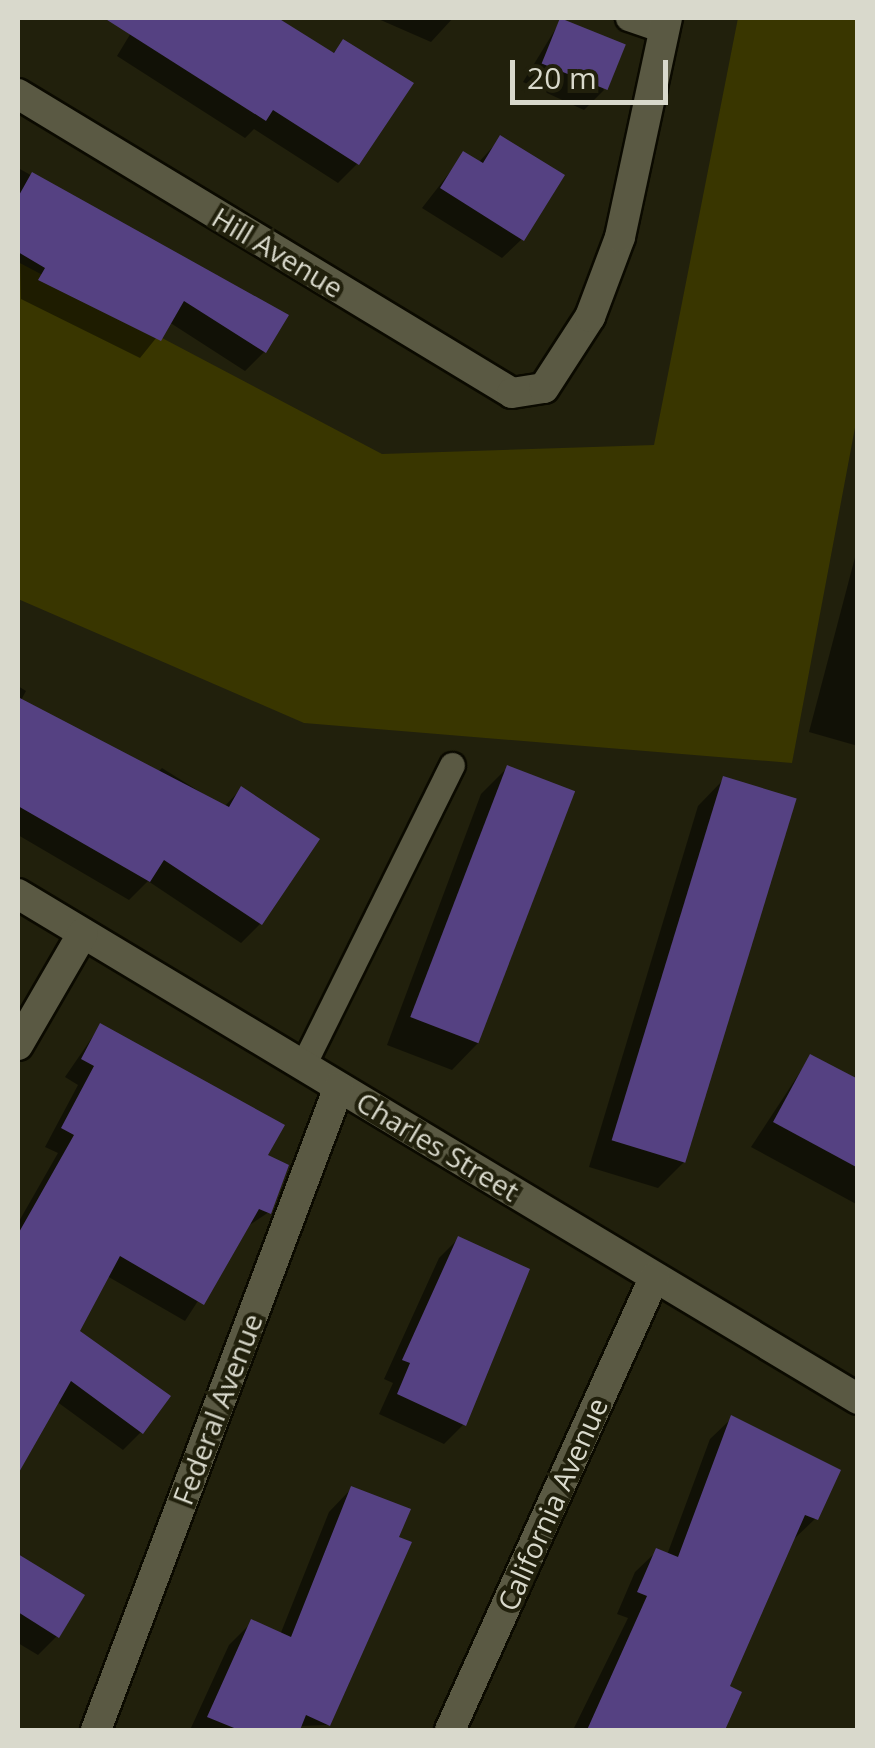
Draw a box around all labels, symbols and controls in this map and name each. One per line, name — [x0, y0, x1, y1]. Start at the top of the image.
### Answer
scale bar — [515, 40, 672, 102]
text: 20 m — [527, 57, 597, 98]
street label: Hill Avenue — [207, 200, 349, 304]
street label: Charles Street — [351, 1084, 525, 1208]
street label: Federal Avenue — [165, 1309, 269, 1509]
street label: California Avenue — [490, 1392, 614, 1616]

